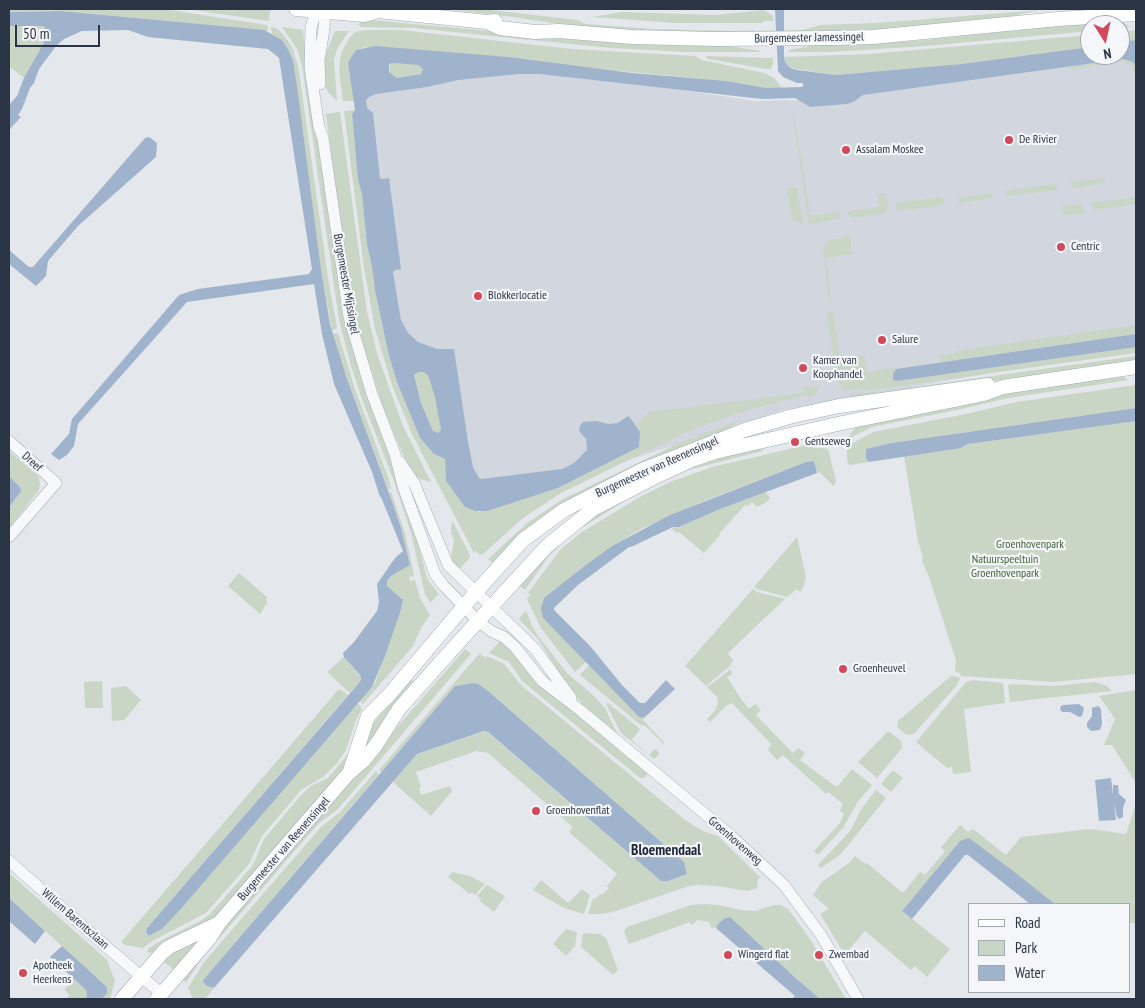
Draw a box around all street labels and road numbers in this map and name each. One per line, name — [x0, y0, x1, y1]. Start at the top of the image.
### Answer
street label: Burgemeester Jamessingel — [754, 30, 864, 46]
street label: Burgemeester Mijssingel — [330, 233, 362, 335]
street label: Burgemeester van Reenensingel — [593, 433, 721, 501]
street label: Dreef — [19, 449, 45, 475]
street label: Burgemeester van Reenensingel — [235, 794, 333, 904]
street label: Groenhovenweg — [705, 814, 765, 868]
street label: Willem Barentszlaan — [38, 886, 112, 952]

